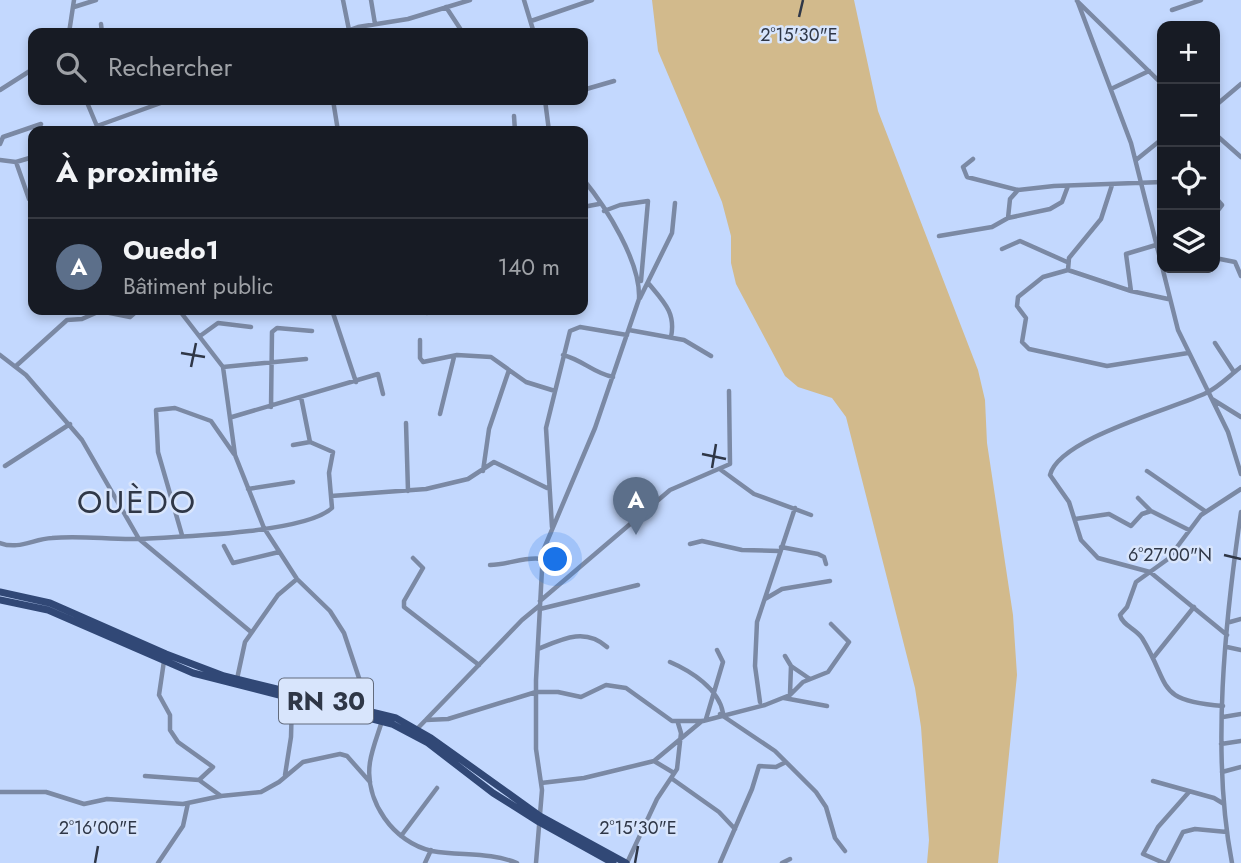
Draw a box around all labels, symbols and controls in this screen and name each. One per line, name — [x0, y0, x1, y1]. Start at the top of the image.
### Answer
map controls — [1157, 21, 1220, 273]
button: + — [1157, 21, 1220, 84]
text: 2°15'30"E — [760, 22, 838, 48]
search box — [28, 28, 588, 105]
icon: search — [52, 48, 90, 86]
text: Rechercher — [108, 48, 232, 86]
button: − — [1157, 84, 1220, 147]
button: locate — [1157, 147, 1220, 210]
text: À proximité — [56, 150, 219, 193]
button: layers — [1157, 210, 1220, 273]
text: Ouedo1 — [123, 231, 219, 269]
text: A — [71, 250, 87, 284]
text: 140 m — [498, 250, 560, 284]
text: Bâtiment public — [123, 269, 273, 303]
pin: A — [613, 477, 659, 535]
district label: OUÈDO — [77, 479, 197, 525]
your location — [538, 542, 572, 576]
text: 6°27'00"N — [1128, 542, 1212, 568]
road number: RN 30 — [279, 678, 373, 723]
text: 2°16'00"E — [59, 815, 137, 841]
text: 2°15'30"E — [599, 815, 677, 841]

